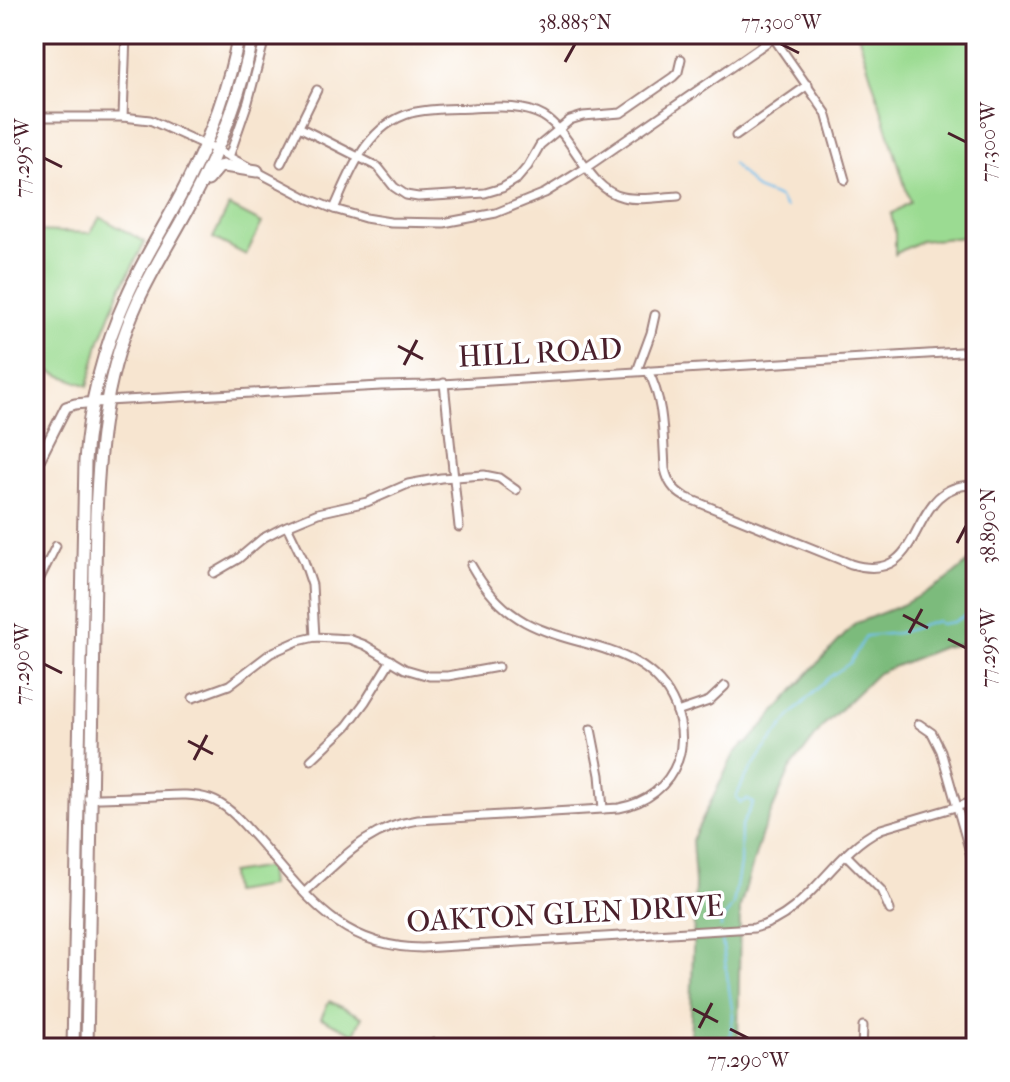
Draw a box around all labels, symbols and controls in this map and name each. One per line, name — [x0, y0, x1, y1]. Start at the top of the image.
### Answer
text: 38.885°N — [538, 11, 612, 34]
text: 77.300°W — [741, 11, 822, 34]
text: 77.300°W — [977, 101, 1000, 182]
text: 77.295°W — [11, 117, 34, 198]
street label: HILL ROAD — [457, 331, 623, 375]
text: 38.890°N — [977, 488, 1000, 564]
text: 77.295°W — [977, 607, 1000, 688]
text: 77.290°W — [11, 622, 34, 705]
street label: OAKTON GLEN DRIVE — [406, 888, 724, 940]
text: 77.290°W — [707, 1049, 790, 1072]

